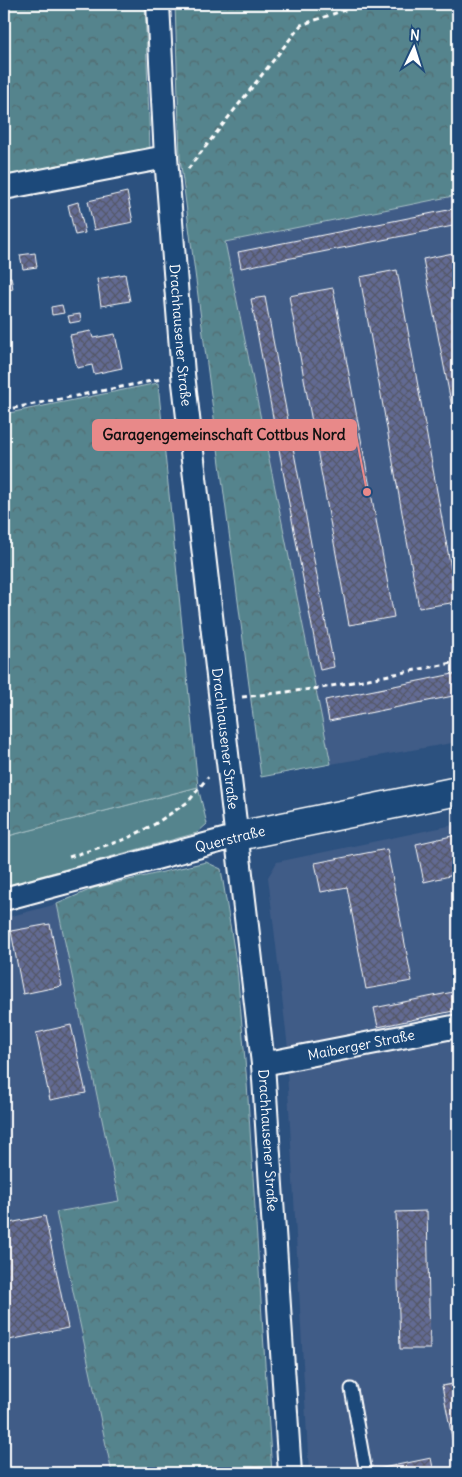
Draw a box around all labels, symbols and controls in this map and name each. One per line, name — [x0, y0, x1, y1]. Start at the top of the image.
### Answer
north arrow — [390, 22, 440, 72]
text: N — [409, 26, 420, 44]
street label: Drachhausener Straße — [165, 264, 196, 407]
callout: Garagengemeinschaft Cottbus Nord — [93, 420, 356, 450]
text: Garagengemeinschaft Cottbus Nord — [103, 425, 346, 445]
street label: Drachhausener Straße — [208, 667, 242, 810]
street label: Querstraße — [193, 822, 267, 856]
street label: Maiberger Straße — [306, 1026, 416, 1064]
street label: Drachhausener Straße — [254, 1069, 282, 1212]

